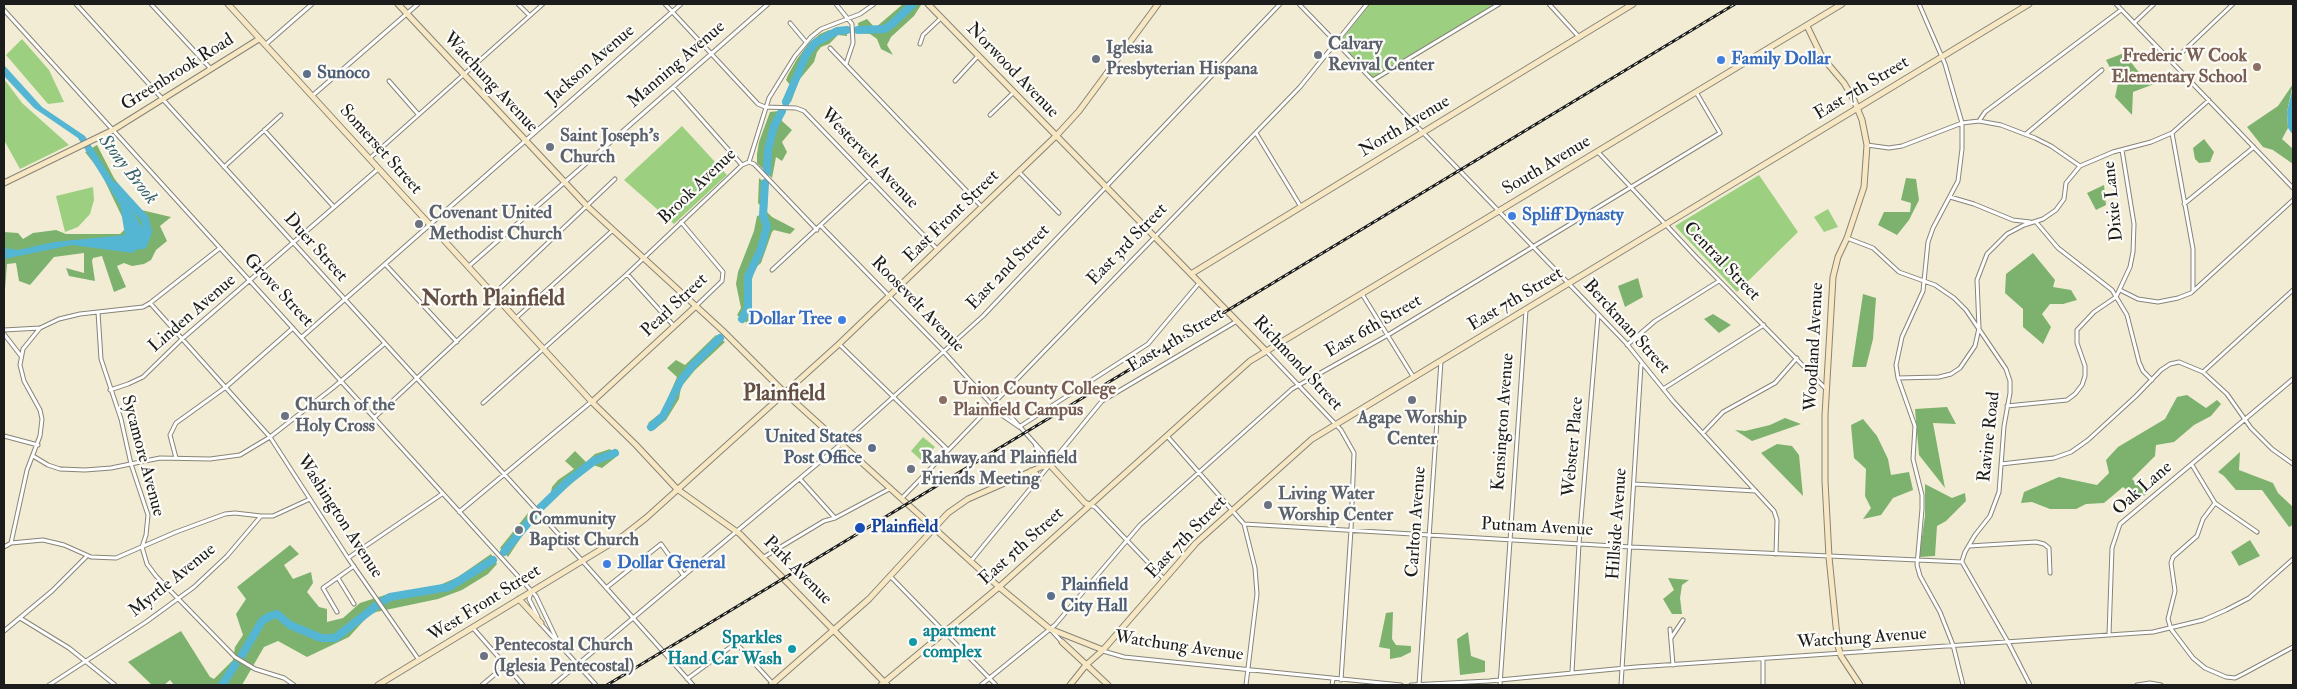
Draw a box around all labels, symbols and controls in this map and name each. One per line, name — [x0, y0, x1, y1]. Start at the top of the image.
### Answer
street label: Manning Avenue — [624, 17, 730, 113]
street label: Norwood Avenue — [961, 19, 1063, 123]
street label: Jackson Avenue — [542, 21, 640, 109]
street label: Watchung Avenue — [438, 28, 542, 138]
street label: Greenbrook Road — [118, 30, 238, 116]
place label: Calvary Revival Center — [1328, 34, 1434, 76]
place label: Iglesia Presbyterian Hispana — [1106, 38, 1258, 80]
place label: Frederic W Cook Elementary School — [2111, 46, 2247, 88]
marker: Calvary Revival Center — [1312, 49, 1324, 61]
place label: Family Dollar — [1731, 49, 1831, 71]
street label: East 7th Street — [1811, 52, 1913, 126]
marker: Iglesia Presbyterian Hispana — [1090, 53, 1102, 65]
marker: Family Dollar — [1715, 54, 1727, 66]
marker: Frederic W Cook Elementary School — [2251, 61, 2263, 73]
place label: Sunoco — [317, 63, 370, 85]
marker: Sunoco — [301, 68, 313, 80]
street label: North Avenue — [1356, 91, 1454, 163]
street label: Somerset Street — [334, 101, 426, 199]
street label: Westervelt Avenue — [815, 104, 923, 214]
place label: Saint Joseph's Church — [560, 126, 659, 168]
water label: Stony Brook — [93, 130, 161, 210]
street label: South Avenue — [1499, 131, 1595, 201]
marker: Saint Joseph's Church — [544, 141, 556, 153]
street label: Brook Avenue — [654, 144, 742, 230]
street label: Dixie Lane — [2099, 160, 2129, 242]
street label: East Front Street — [900, 166, 1004, 268]
street label: East 3rd Street — [1084, 199, 1172, 291]
place label: Covenant United Methodist Church — [429, 203, 562, 245]
place label: Spliff Dynasty — [1522, 205, 1624, 227]
street label: Duer Street — [278, 209, 352, 287]
marker: Spliff Dynasty — [1506, 210, 1518, 222]
marker: Covenant United Methodist Church — [413, 218, 425, 230]
street label: Central Street — [1678, 218, 1764, 306]
street label: East 2nd Street — [963, 221, 1055, 315]
street label: Grove Street — [239, 250, 317, 332]
street label: Roosevelt Avenue — [866, 253, 968, 357]
street label: East 7th Street — [1465, 263, 1567, 337]
street label: Linden Avenue — [145, 270, 241, 358]
street label: Pearl Street — [637, 270, 713, 342]
street label: Berckman Street — [1578, 275, 1674, 379]
street label: Woodland Avenue — [1801, 282, 1829, 412]
district label: North Plainfield — [421, 287, 565, 313]
street label: East 6th Street — [1322, 291, 1426, 363]
street label: East 4th Street — [1124, 304, 1228, 378]
place label: Dollar Tree — [749, 309, 832, 331]
street label: Richmond Street — [1247, 312, 1347, 416]
marker: Dollar Tree — [836, 314, 848, 326]
street label: Kensington Avenue — [1488, 352, 1520, 492]
place label: Union County College Plainfield Campus — [953, 379, 1116, 422]
district label: Plainfield — [743, 382, 825, 408]
street label: Ravine Road — [1975, 391, 2005, 483]
street label: Sycamore Avenue — [115, 393, 169, 519]
marker: Union County College Plainfield Campus — [937, 394, 949, 406]
marker: Agape Worship Center — [1406, 394, 1418, 406]
place label: Church of the Holy Cross — [295, 395, 395, 438]
street label: Webster Place — [1559, 396, 1589, 498]
place label: Agape Worship Center — [1357, 408, 1467, 450]
marker: Church of the Holy Cross — [279, 410, 291, 422]
place label: United States Post Office — [765, 427, 862, 469]
marker: United States Post Office — [866, 442, 878, 454]
place label: Rahway and Plainfield Friends Meeting — [921, 448, 1077, 490]
street label: Washington Avenue — [291, 451, 387, 583]
street label: Oak Lane — [2109, 457, 2177, 521]
marker: Rahway and Plainfield Friends Meeting — [905, 463, 917, 475]
street label: Carlton Avenue — [1402, 466, 1432, 578]
street label: Hillside Avenue — [1603, 467, 1633, 581]
place label: Living Water Worship Center — [1278, 484, 1393, 526]
street label: East 7th Street — [1142, 492, 1232, 584]
marker: Living Water Worship Center — [1262, 499, 1274, 511]
street label: East 5th Street — [975, 503, 1069, 591]
place label: Community Baptist Church — [529, 509, 639, 552]
street label: Putnam Avenue — [1480, 514, 1594, 542]
place label: Plainfield — [871, 517, 938, 539]
marker: Plainfield — [853, 521, 867, 535]
marker: Community Baptist Church — [513, 524, 525, 536]
street label: Park Avenue — [758, 532, 836, 610]
street label: Myrtle Avenue — [125, 539, 221, 623]
place label: Dollar General — [617, 553, 726, 575]
marker: Dollar General — [601, 558, 613, 570]
street label: West Front Street — [425, 561, 545, 647]
place label: Plainfield City Hall — [1061, 575, 1128, 618]
marker: Plainfield City Hall — [1045, 590, 1057, 602]
place label: apartment complex — [923, 621, 996, 664]
street label: Watchung Avenue — [1796, 624, 1928, 654]
street label: Watchung Avenue — [1113, 627, 1245, 667]
place label: Sparkles Hand Car Wash — [667, 628, 782, 670]
place label: Pentecostal Church (Iglesia Pentecostal) — [494, 635, 634, 678]
marker: apartment complex — [907, 636, 919, 648]
marker: Sparkles Hand Car Wash — [786, 643, 798, 655]
marker: Pentecostal Church (Iglesia Pentecostal) — [478, 650, 490, 662]

